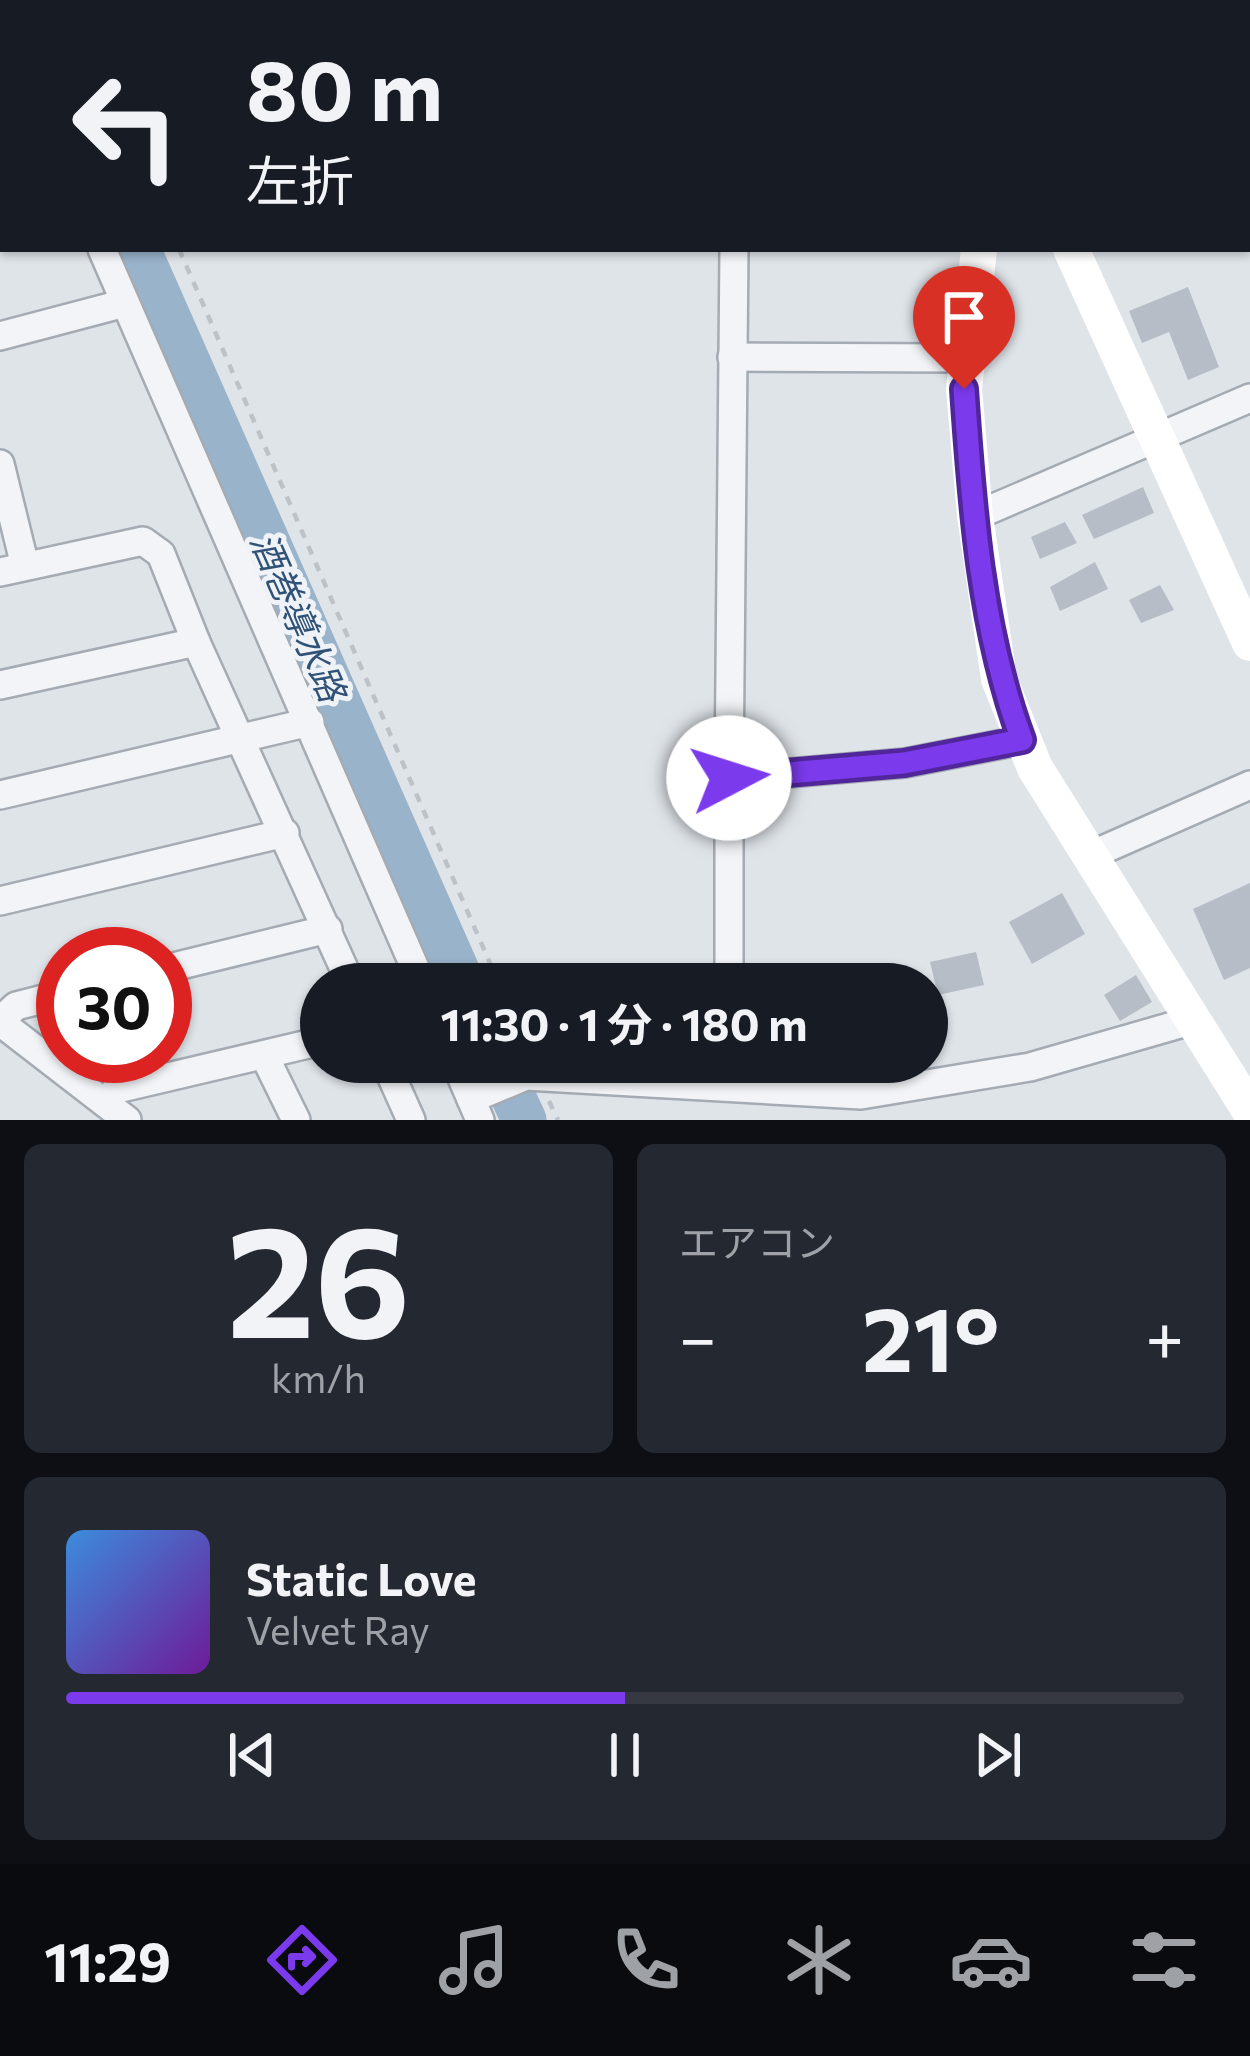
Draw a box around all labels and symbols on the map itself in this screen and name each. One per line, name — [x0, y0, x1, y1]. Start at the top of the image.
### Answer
pin — [913, 266, 1015, 389]
water label: 酒巻導水路 — [243, 525, 358, 710]
position arrow — [666, 715, 792, 841]
speed limit sign: 30 — [36, 927, 192, 1083]

